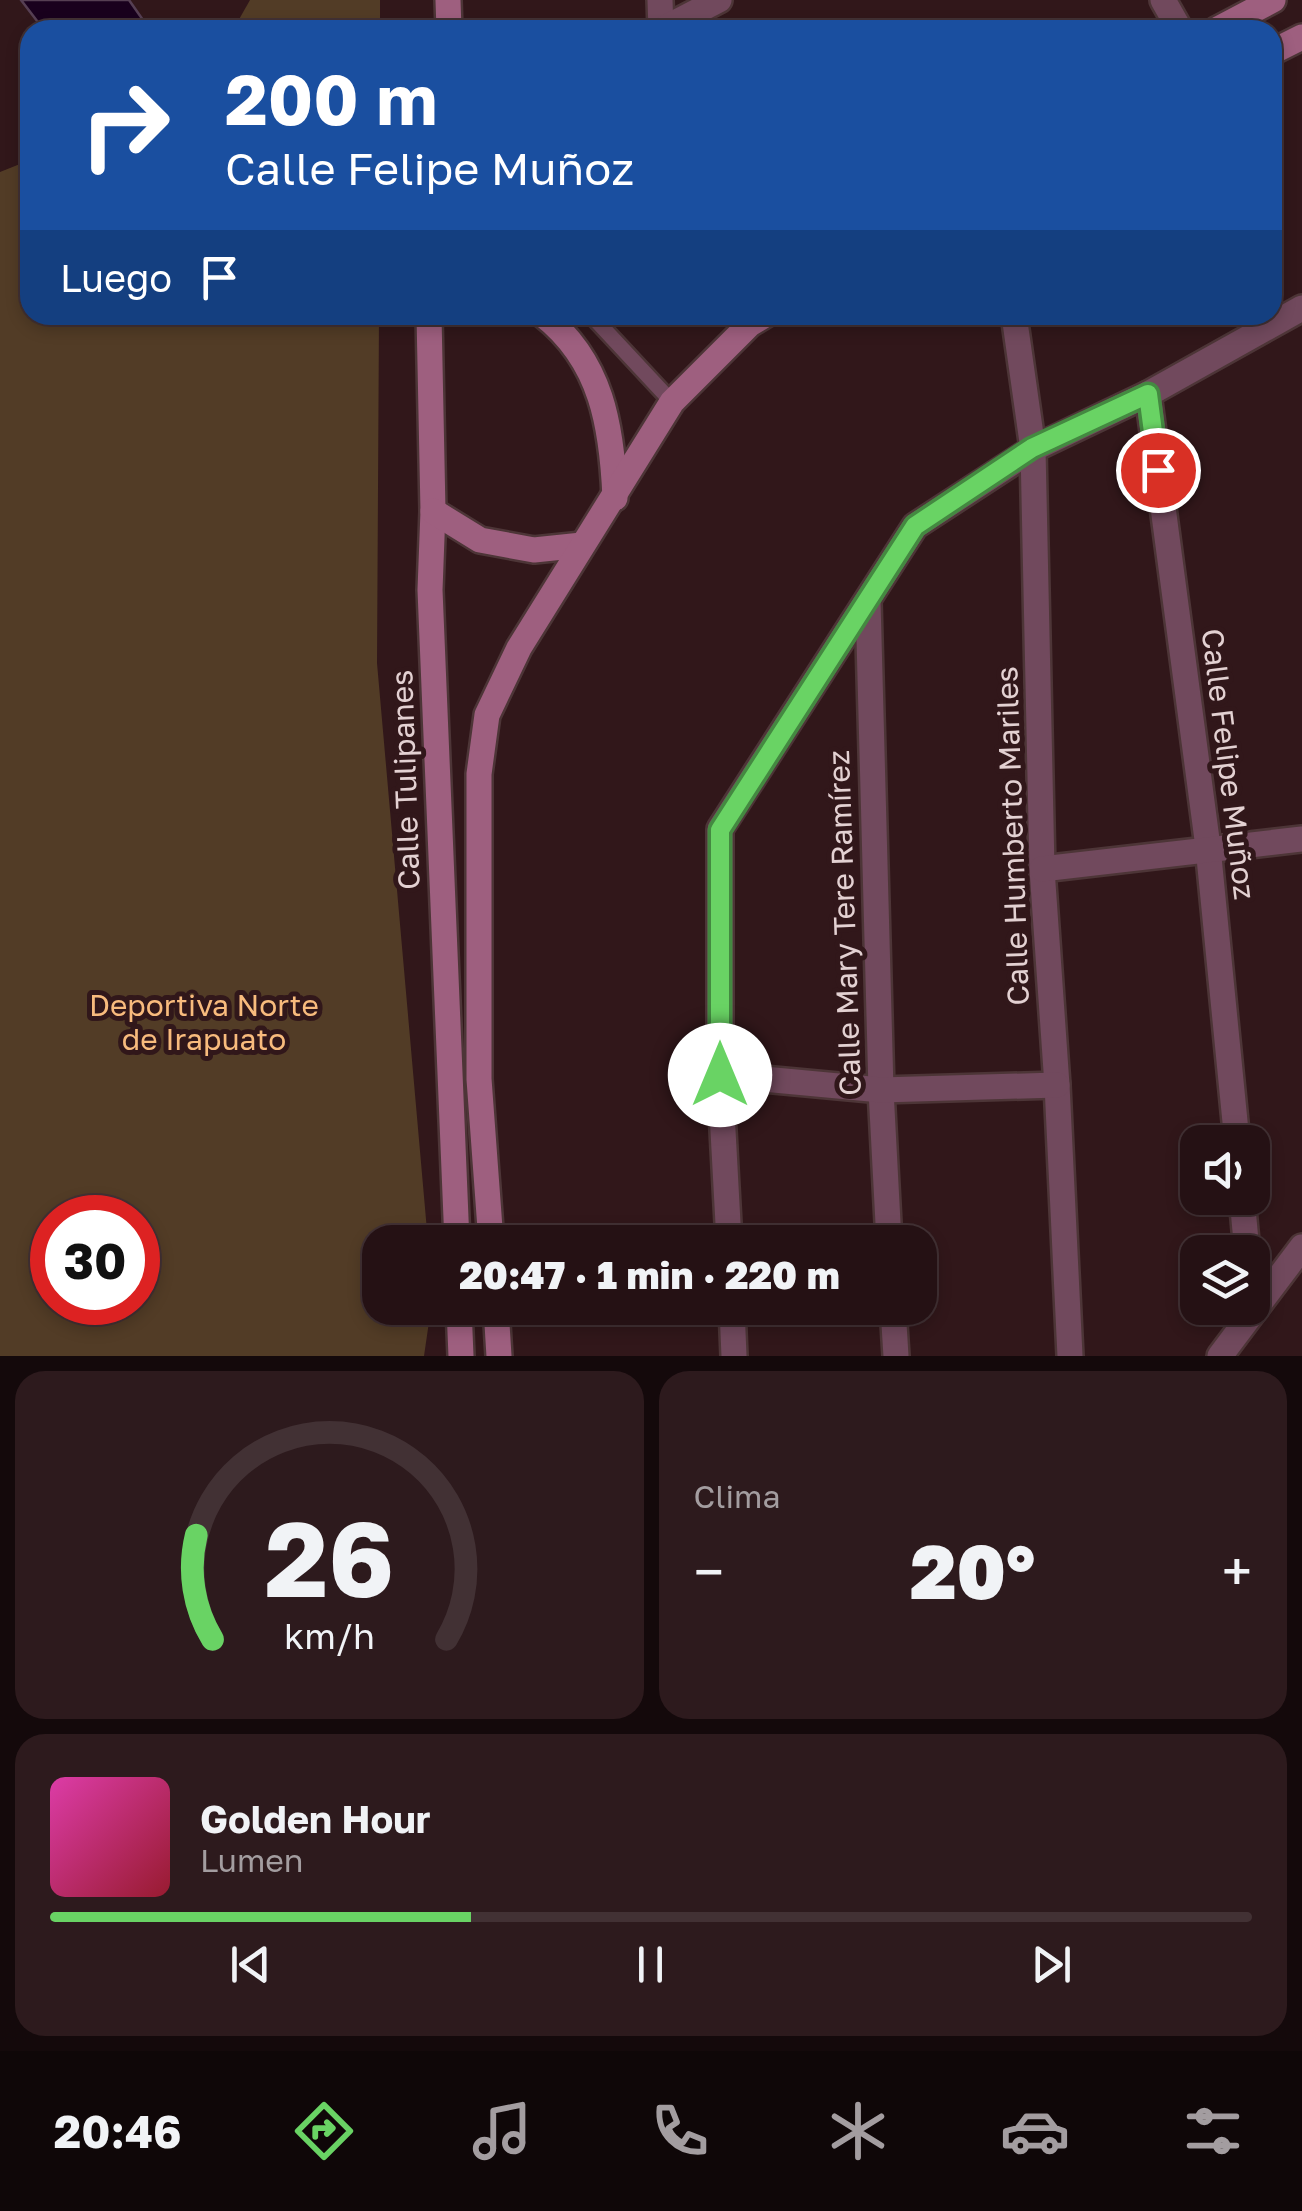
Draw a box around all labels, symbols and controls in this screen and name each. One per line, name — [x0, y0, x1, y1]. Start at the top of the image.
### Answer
text: 200 m — [225, 56, 437, 140]
icon: right — [60, 60, 190, 190]
text: Calle Felipe Muñoz — [225, 141, 634, 195]
icon: arrive — [192, 250, 247, 305]
text: Luego — [60, 255, 172, 300]
pin — [1116, 428, 1201, 513]
icon: arrive — [1131, 443, 1186, 498]
street label: Calle Felipe Muñoz — [1195, 626, 1263, 902]
street label: Calle Humberto Mariles — [988, 666, 1036, 1006]
street label: Calle Tulipanes — [383, 669, 427, 891]
street label: Calle Mary Tere Ramírez — [820, 749, 868, 1097]
park label: Deportiva Norte de Irapuato — [89, 987, 319, 1057]
position arrow — [668, 1023, 772, 1127]
map controls — [1180, 1125, 1270, 1325]
button: sound — [1180, 1125, 1270, 1215]
speed limit sign: 30 — [30, 1195, 160, 1325]
button: layers — [1180, 1235, 1270, 1325]
text: 20:47 · 1 min · 220 m — [459, 1252, 840, 1297]
text: Clima — [694, 1477, 780, 1515]
text: 26 — [265, 1495, 394, 1620]
text: 20° — [910, 1525, 1035, 1616]
text: − — [694, 1538, 724, 1604]
text: + — [1222, 1538, 1252, 1604]
text: km/h — [284, 1614, 375, 1657]
text: Golden Hour — [200, 1796, 431, 1841]
text: Lumen — [200, 1841, 304, 1879]
icon: previous — [223, 1937, 278, 1992]
icon: pause — [623, 1937, 678, 1992]
icon: next — [1024, 1937, 1079, 1992]
icon: directions — [289, 2096, 359, 2166]
icon: music — [467, 2096, 537, 2166]
icon: phone — [645, 2096, 715, 2166]
icon: climate — [823, 2096, 893, 2166]
icon: car — [1000, 2096, 1070, 2166]
icon: filters — [1178, 2096, 1248, 2166]
text: 20:46 — [54, 2104, 182, 2158]

